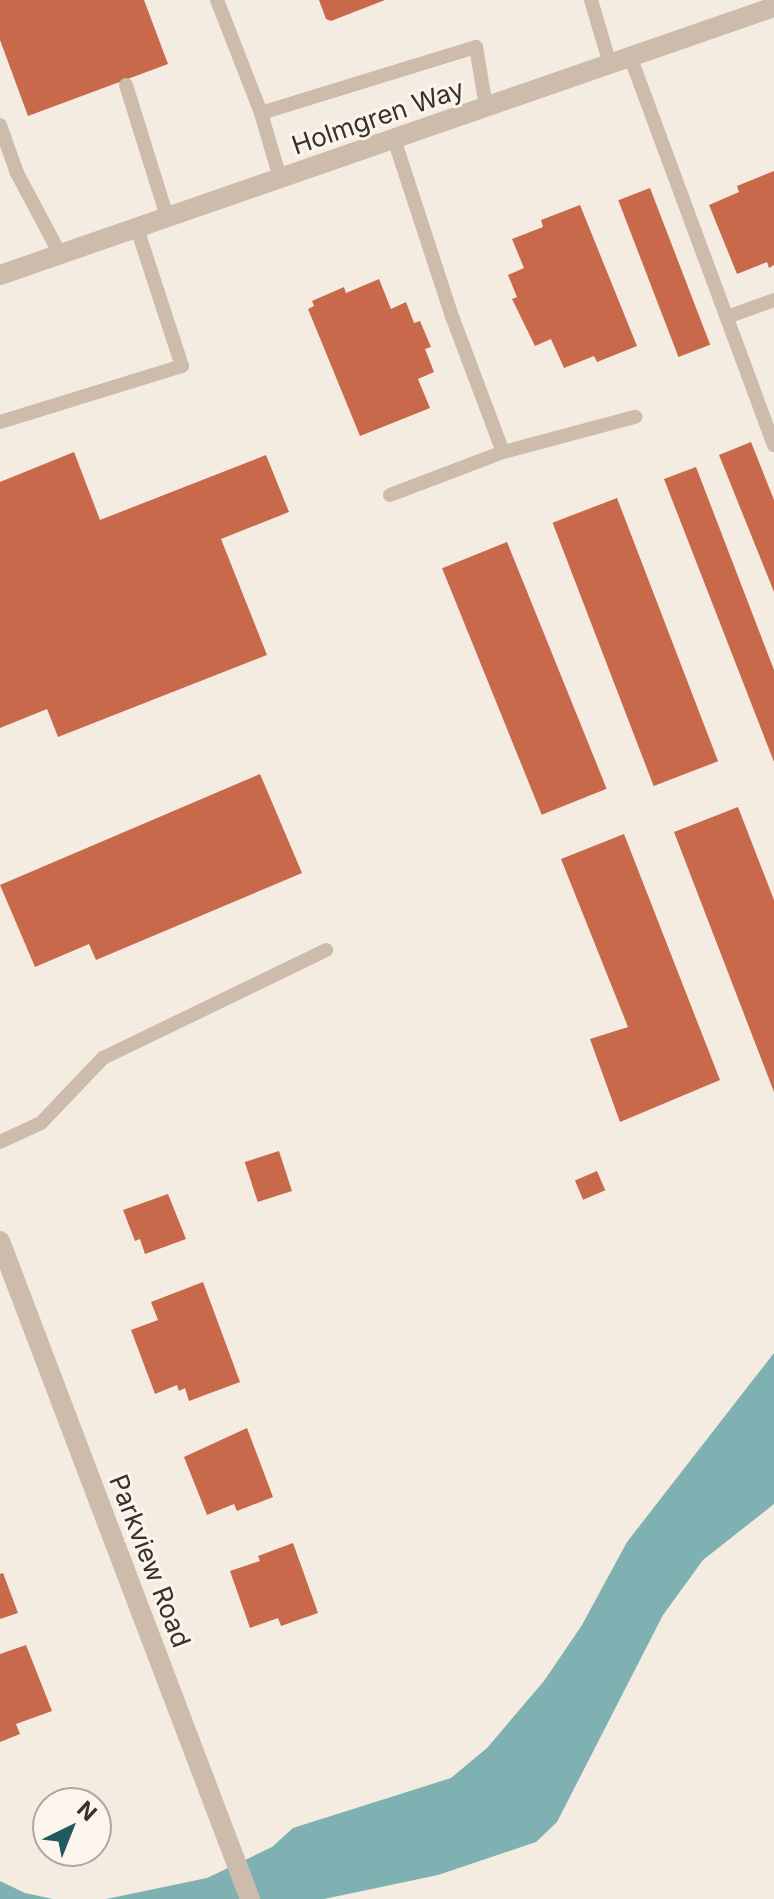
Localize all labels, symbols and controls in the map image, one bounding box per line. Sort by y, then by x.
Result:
street label: Holmgren Way [288,73,468,161]
street label: Parkview Road [103,1470,197,1652]
north arrow [32,1787,112,1867]
text: N [72,1796,102,1826]

